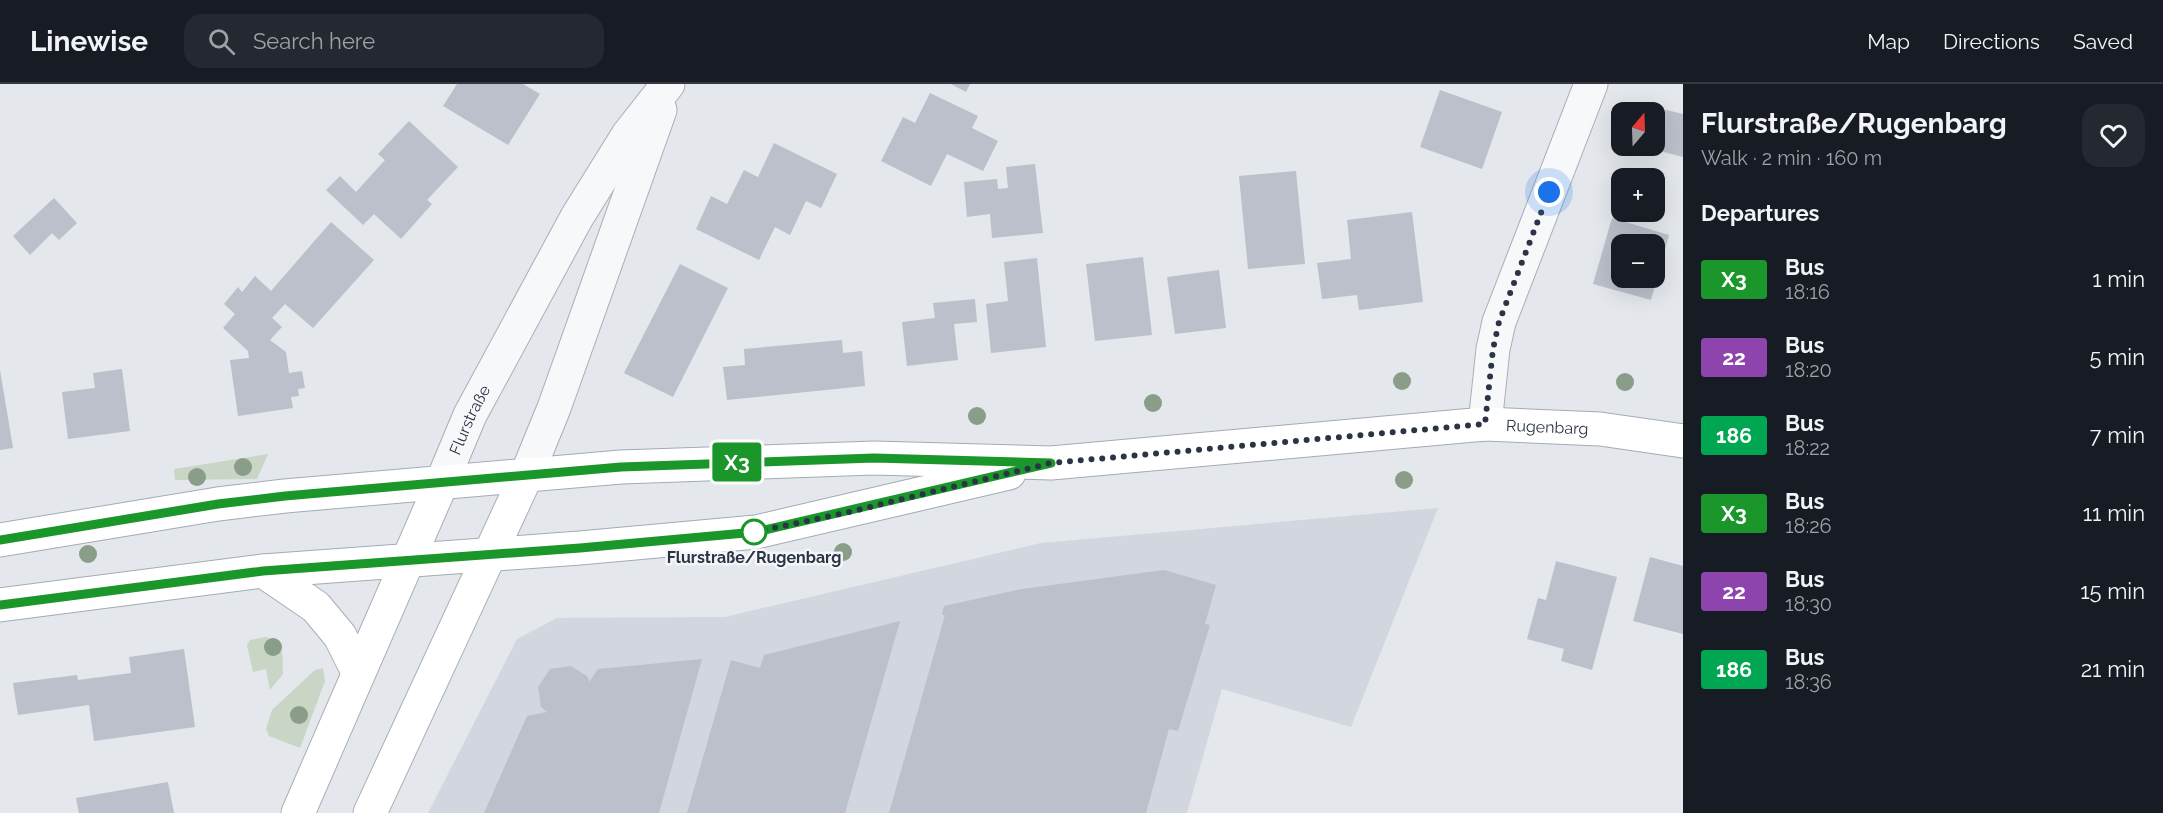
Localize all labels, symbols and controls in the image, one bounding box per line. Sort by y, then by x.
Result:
search box [184,14,604,68]
text: Linewise [30,25,148,58]
icon: search [205,25,238,58]
text: Search here [253,28,375,54]
text: Map [1867,29,1910,54]
text: Directions [1943,29,2040,54]
text: Saved [2073,29,2133,54]
north arrow [1611,102,1665,156]
map controls [1611,102,1665,288]
button: heart [2082,104,2145,167]
text: Flurstraße/Rugenbarg [1701,107,2007,140]
text: Walk · 2 min · 160 m [1701,146,1882,170]
button: + [1611,168,1665,222]
your location [1534,177,1564,207]
text: Departures [1701,200,1819,226]
button: − [1611,234,1665,288]
text: Bus [1785,254,1824,280]
text: 1 min [2092,266,2145,292]
text: X3 [1721,267,1747,292]
text: 18:16 [1785,280,1830,304]
text: Bus [1785,332,1824,358]
text: 5 min [2090,344,2145,370]
text: 22 [1722,345,1746,370]
text: 18:20 [1785,358,1832,382]
street label: Flurstraße [445,382,494,457]
text: Bus [1785,410,1824,436]
street label: Rugenbarg [1506,415,1589,438]
text: 7 min [2090,422,2145,448]
text: 186 [1716,423,1752,448]
text: 18:22 [1785,436,1830,460]
line badge: X3 [710,442,764,482]
text: X3 [724,450,750,475]
text: Bus [1785,488,1824,514]
text: 11 min [2083,500,2145,526]
text: X3 [1721,501,1747,526]
text: 18:26 [1785,514,1832,538]
marker: Flurstraße/Rugenbarg [741,519,767,545]
place label: Flurstraße/Rugenbarg [667,548,841,567]
text: Bus [1785,566,1824,592]
text: 15 min [2080,578,2145,604]
text: 22 [1722,579,1746,604]
text: 18:30 [1785,592,1832,616]
text: Bus [1785,644,1824,670]
text: 21 min [2081,656,2145,682]
text: 186 [1716,657,1752,682]
text: 18:36 [1785,670,1832,694]

